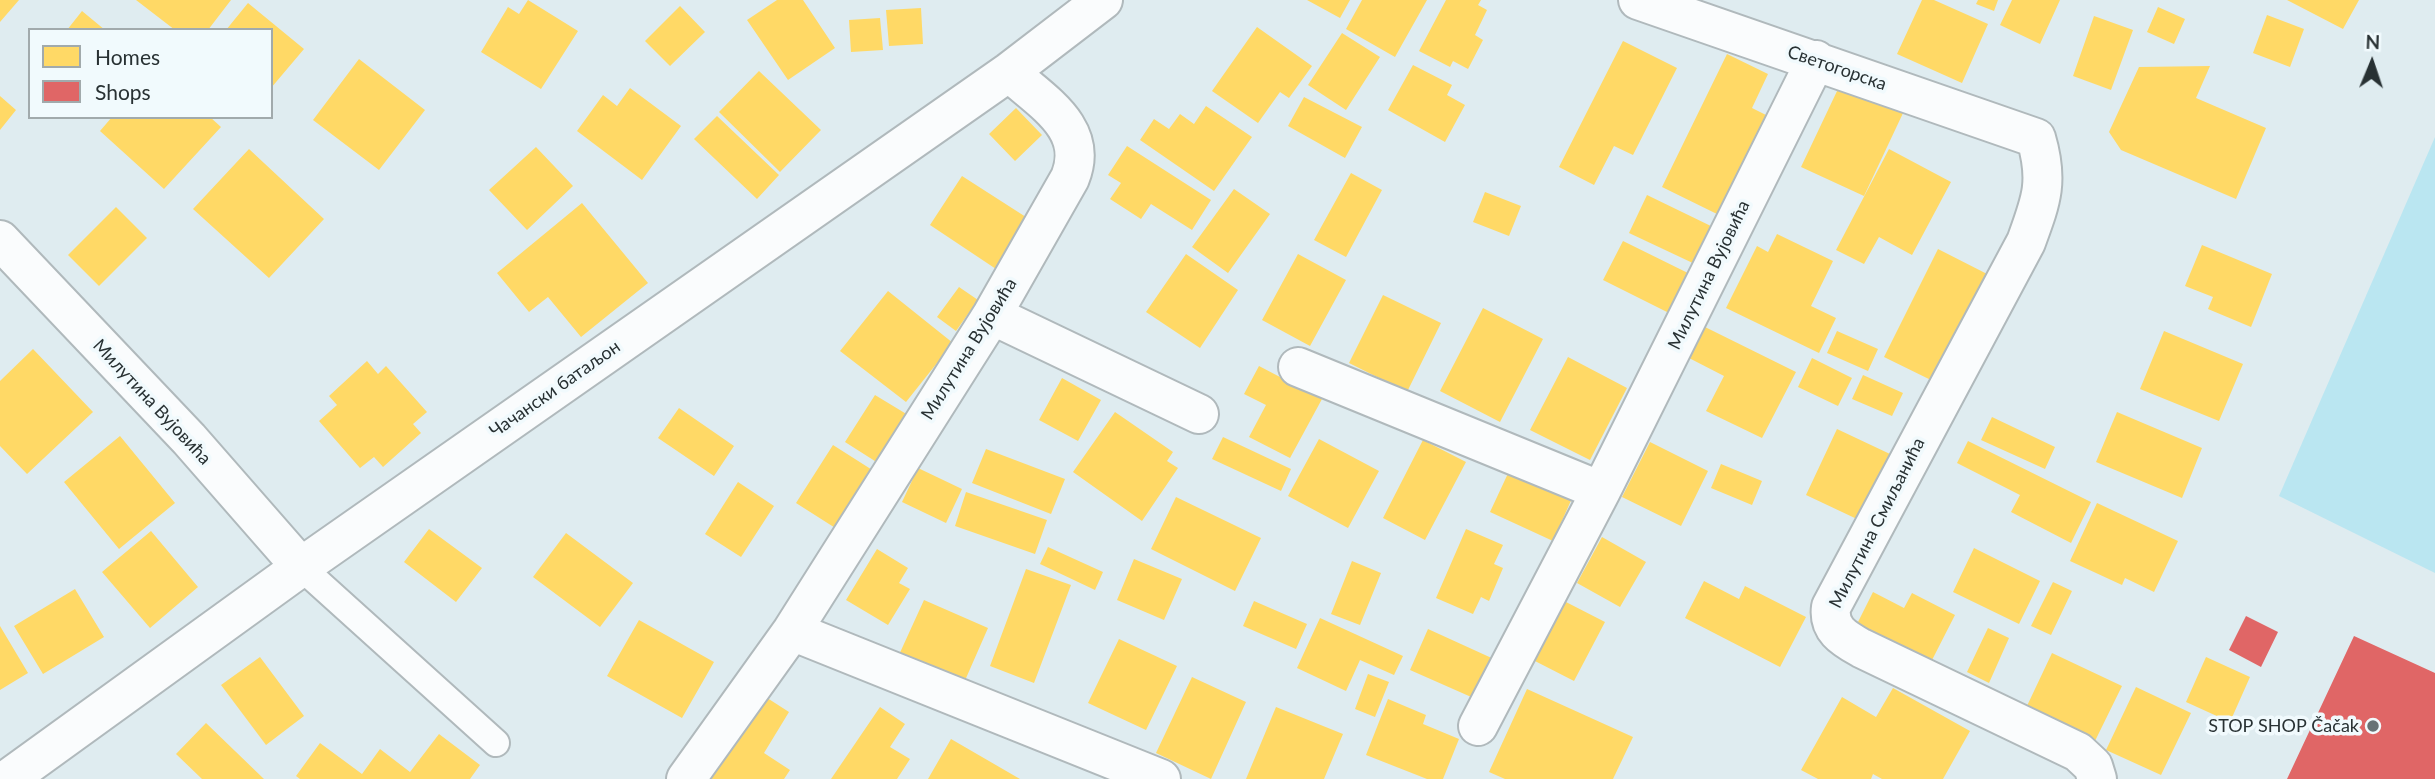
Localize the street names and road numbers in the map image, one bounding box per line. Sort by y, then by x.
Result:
street label: Светогорска [1785,41,1889,95]
street label: Милутина Вујовића [1663,197,1755,353]
street label: Милутина Вујовића [917,274,1021,424]
street label: Милутина Вујовића [88,335,216,469]
street label: Чачански батаљон [486,336,624,442]
street label: Милутина Смиљанића [1825,434,1929,612]

